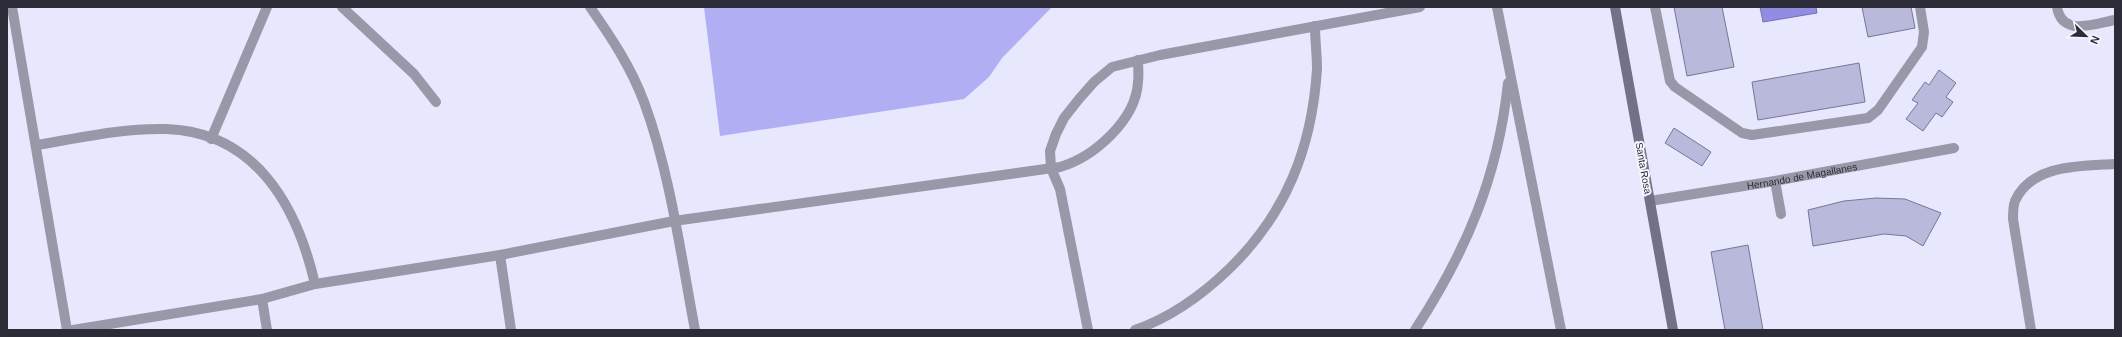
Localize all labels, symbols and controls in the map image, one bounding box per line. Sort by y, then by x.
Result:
north arrow [2066,16,2106,56]
text: N [2088,34,2102,46]
street label: Santa Rosa [1634,141,1654,195]
street label: Hernando de Magallanes [1746,161,1858,191]

